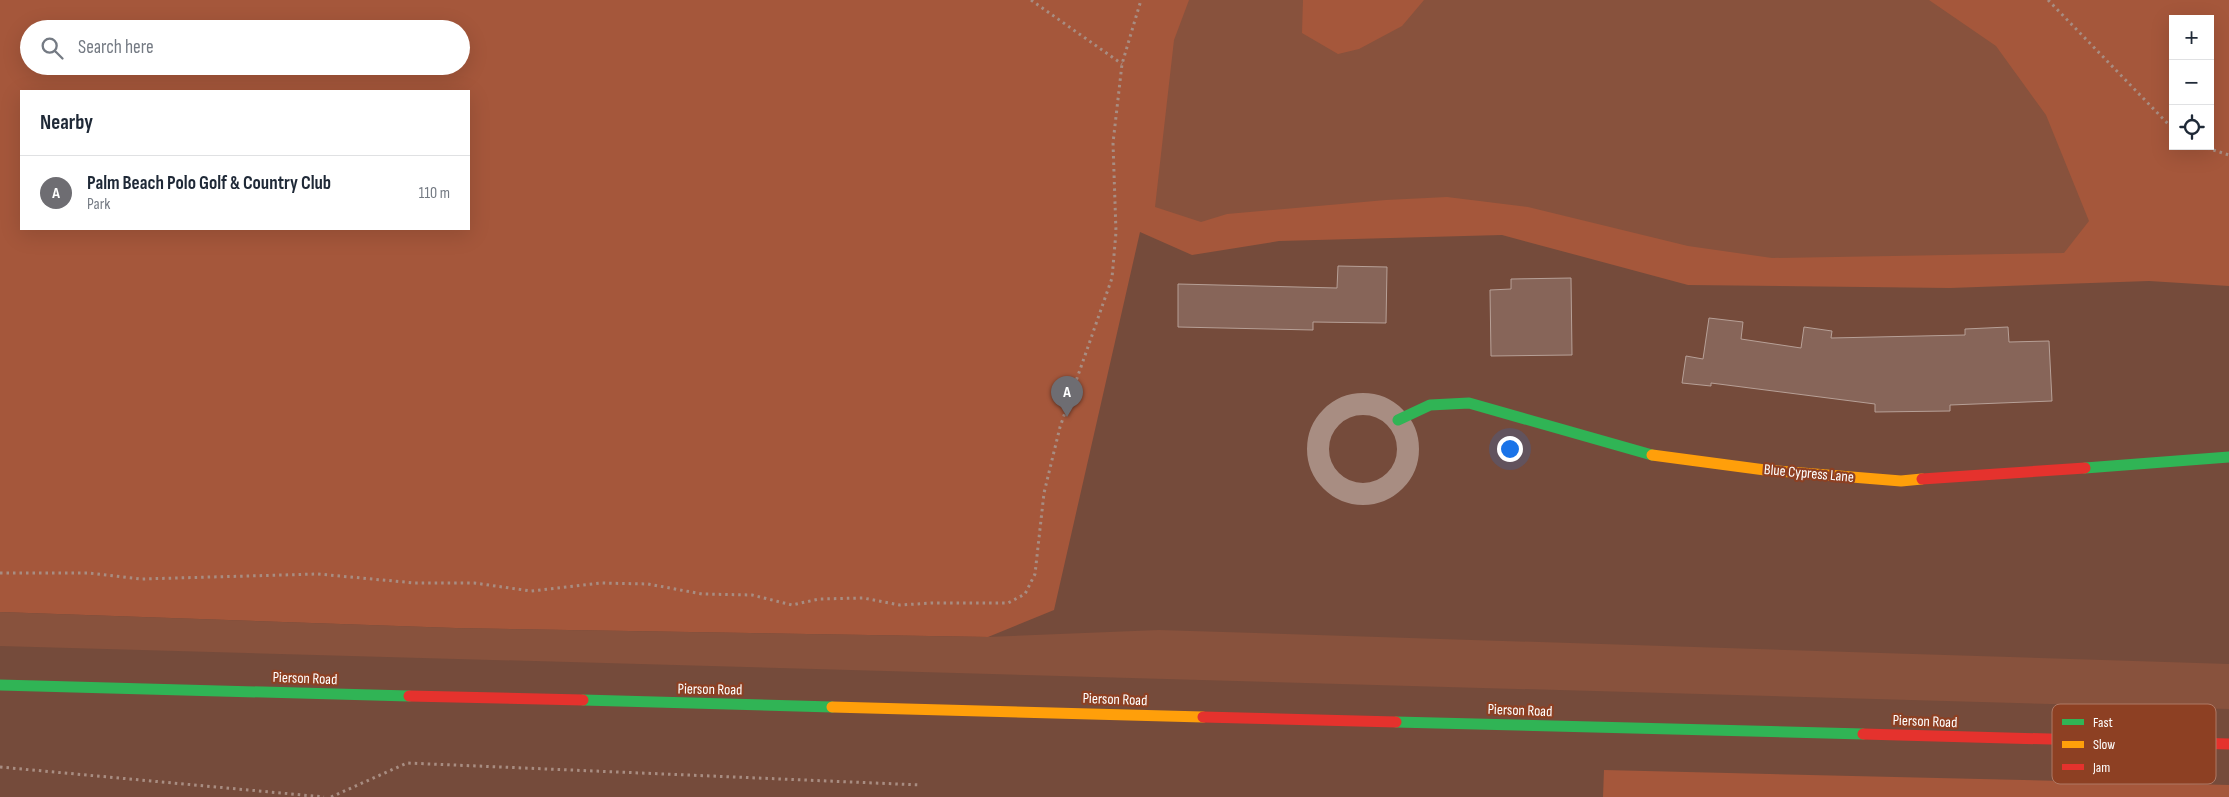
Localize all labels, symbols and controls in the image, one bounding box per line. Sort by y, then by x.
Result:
map controls [2169,15,2214,150]
button: + [2169,15,2214,60]
search box [20,20,470,75]
icon: search [38,34,66,62]
text: Search here [78,36,154,59]
button: − [2169,60,2214,105]
button: locate [2169,105,2214,150]
text: Nearby [40,110,93,135]
text: Palm Beach Polo Golf & Country Club [87,172,331,195]
text: A [52,184,60,203]
text: 110 m [419,184,450,203]
text: Park [87,195,110,214]
pin: A [1051,376,1083,417]
your location [1497,436,1523,462]
street label: Blue Cypress Lane [1763,460,1855,487]
street label: Pierson Road [272,668,338,689]
street label: Pierson Road [678,679,742,700]
street label: Pierson Road [1082,689,1148,710]
street label: Pierson Road [1487,700,1553,721]
legend [2052,704,2216,784]
street label: Pierson Road [1892,711,1958,732]
text: Fast [2093,714,2113,731]
text: Slow [2093,736,2115,753]
text: Jam [2092,759,2110,776]

